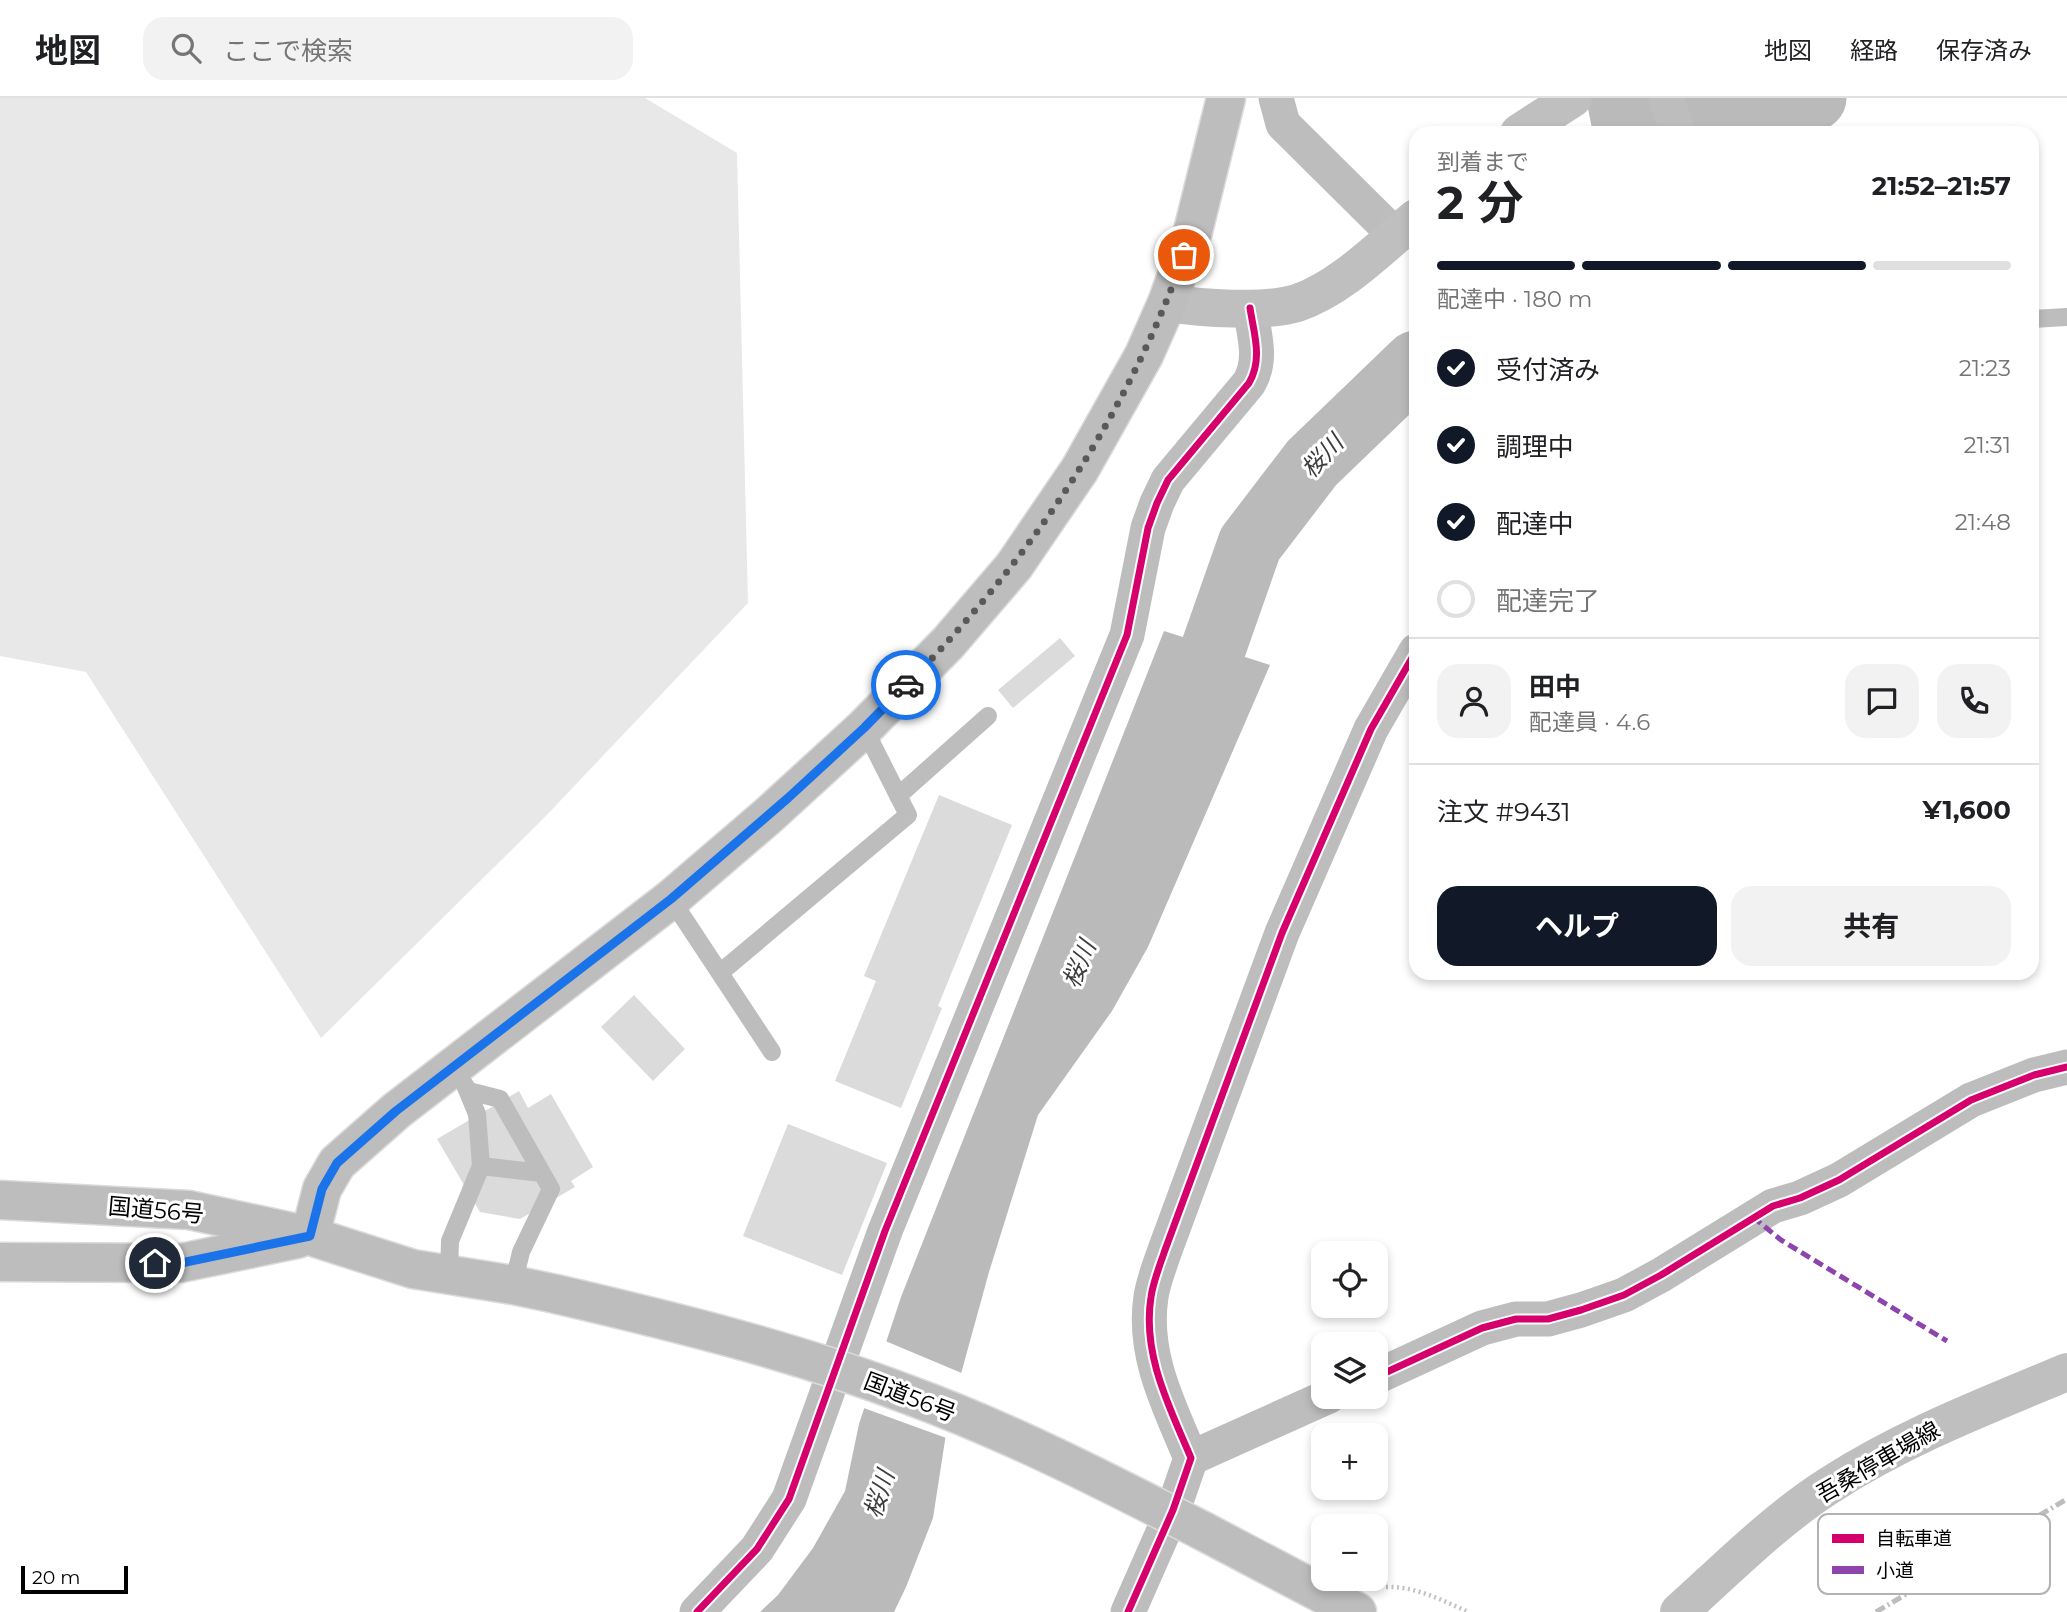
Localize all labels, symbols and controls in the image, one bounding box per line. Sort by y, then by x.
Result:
search box [143,17,633,80]
icon: search [167,29,205,67]
text: 地図 [35,30,101,70]
text: ここで検索 [223,35,353,67]
text: 地図 [1764,36,1812,65]
text: 経路 [1850,36,1898,65]
text: 保存済み [1936,36,2032,65]
text: 到着まで [1437,148,1529,176]
text: 21:52–21:57 [1872,170,2011,202]
text: 2 分 [1437,174,1523,231]
pin [1154,225,1214,285]
icon: bag [1165,236,1203,274]
text: 配達中 · 180 m [1437,285,1592,313]
icon: check [1437,349,1475,387]
text: 受付済み [1496,354,1600,386]
text: 21:23 [1959,354,2011,382]
water label: 桜川 [1295,426,1351,483]
icon: check [1437,426,1475,464]
text: 調理中 [1496,431,1574,463]
text: 21:31 [1963,431,2011,459]
icon: check [1437,503,1475,541]
text: 配達中 [1496,508,1574,540]
text: 21:48 [1955,508,2011,536]
text: 配達完了 [1496,585,1600,617]
courier [871,650,941,720]
button: person [1437,664,1511,738]
button: chat [1845,664,1919,738]
button: phone [1937,664,2011,738]
icon: car [887,666,925,704]
text: 田中 [1529,671,1581,703]
text: 配達員 · 4.6 [1529,708,1650,736]
text: ¥1,600 [1923,794,2011,826]
text: 注文 #9431 [1437,796,1571,828]
button: ヘルプ [1437,886,1717,966]
button: 共有 [1731,886,2011,966]
water label: 桜川 [1056,933,1103,992]
street label: 国道56号 [107,1192,205,1228]
pin [125,1233,185,1293]
map controls [1311,1241,1388,1591]
button: locate [1311,1241,1388,1318]
icon: home [136,1244,174,1282]
button: layers [1311,1332,1388,1409]
street label: 国道56号 [860,1367,960,1427]
street label: 吾桑停車場線 [1811,1415,1945,1509]
button: + [1311,1423,1388,1500]
water label: 桜川 [858,1464,901,1521]
button: − [1311,1514,1388,1591]
legend [1818,1514,2050,1594]
text: 自転車道 [1876,1527,1952,1550]
text: 小道 [1876,1559,1914,1582]
scale bar [21,1563,128,1595]
text: 20 m [32,1566,80,1589]

